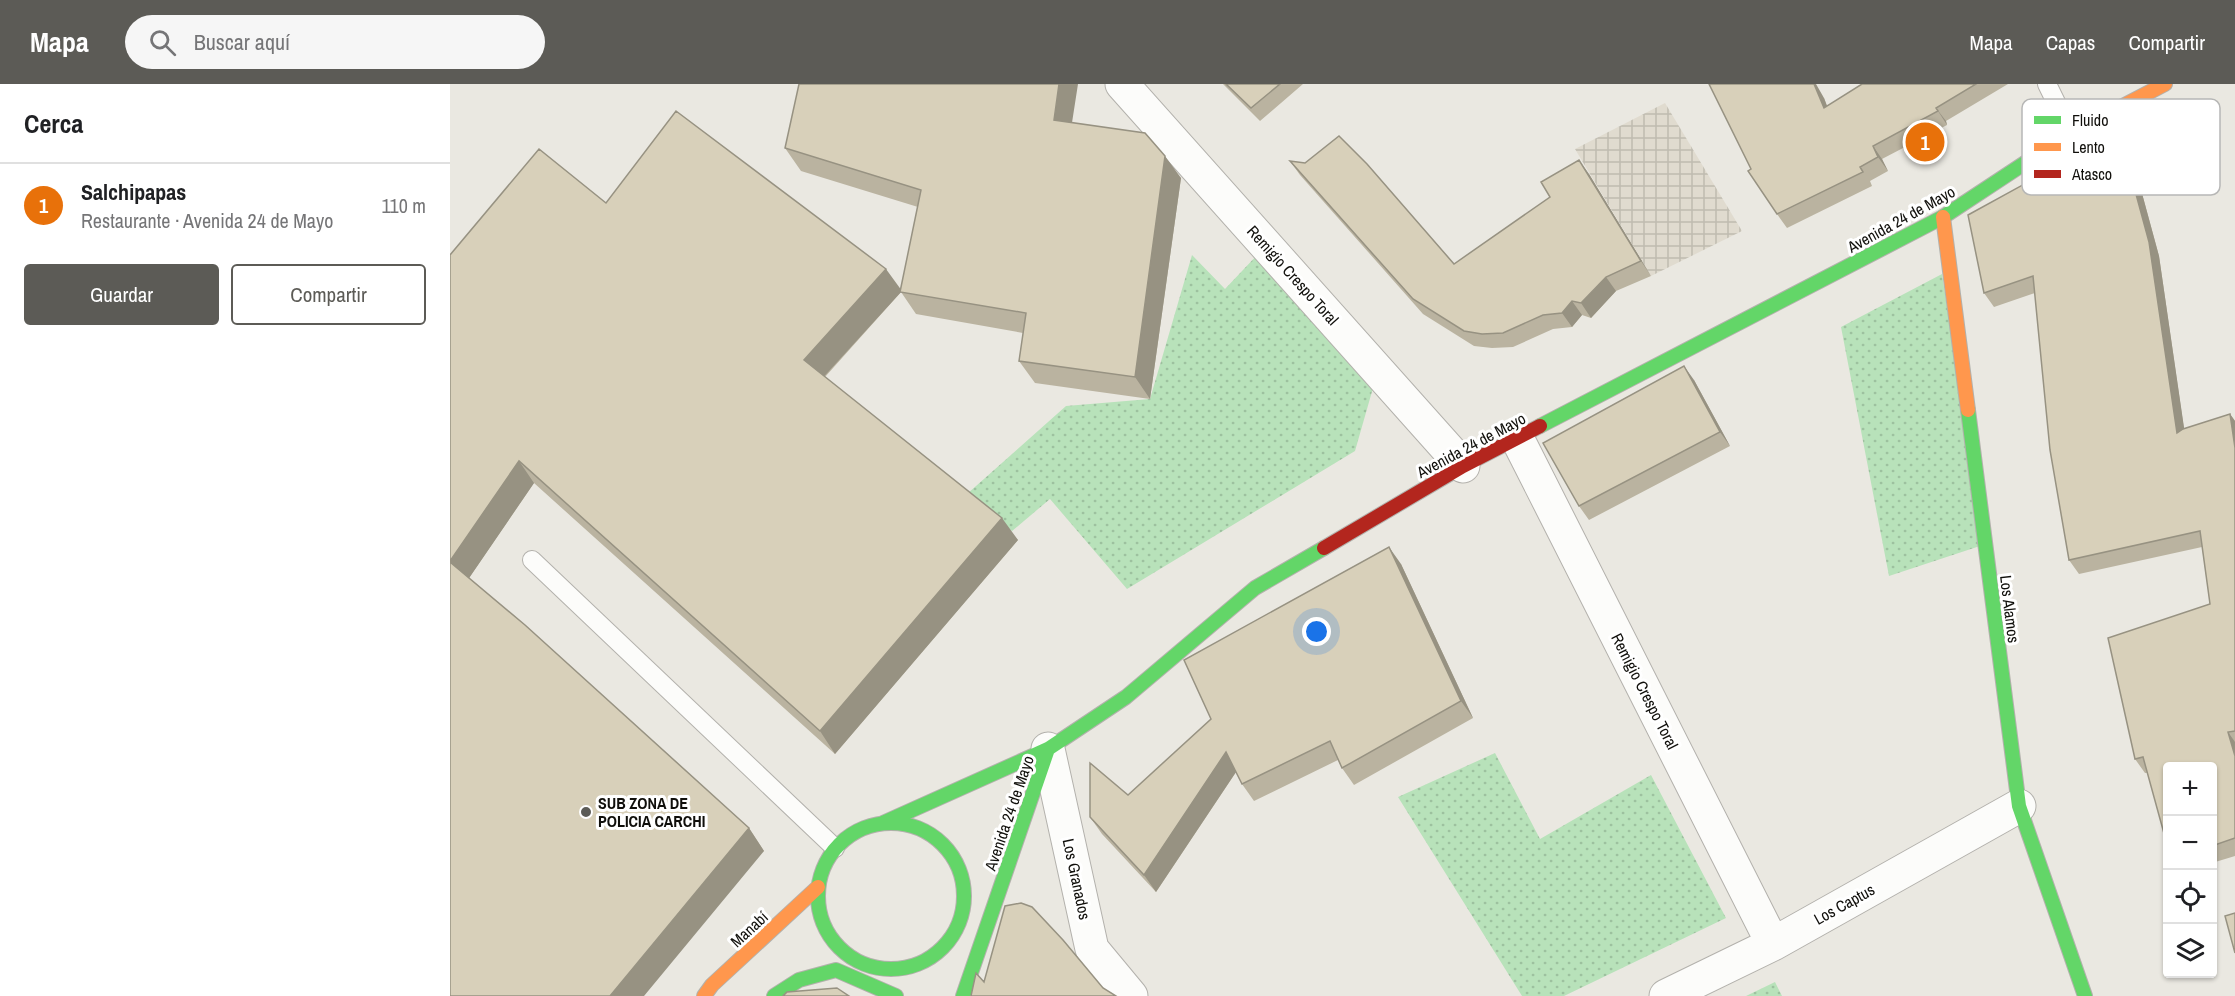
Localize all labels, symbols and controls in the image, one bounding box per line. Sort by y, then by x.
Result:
search box [125,15,545,69]
text: Mapa [30,23,89,61]
icon: search [146,26,179,59]
text: Buscar aquí [194,27,290,57]
text: Mapa [1970,28,2013,57]
text: Capas [2046,28,2095,57]
text: Compartir [2128,28,2205,57]
legend [2022,99,2220,195]
text: Cerca [24,106,83,141]
text: Fluido [2072,109,2108,131]
pin: 1 [1906,120,1944,164]
text: Lento [2072,136,2105,158]
text: Atasco [2071,163,2112,185]
text: Salchipapas [81,177,186,207]
street label: Avenida 24 de Mayo [1842,180,1959,258]
text: 1 [39,192,48,219]
text: 110 m [382,192,426,219]
text: Restaurante · Avenida 24 de Mayo [81,207,333,234]
street label: Remigio Crespo Toral [1242,220,1344,330]
button: Guardar [24,264,219,325]
button: Compartir [231,264,426,325]
street label: Avenida 24 de Mayo [1412,407,1529,483]
street label: Los Alamos [1995,574,2025,644]
your location [1302,617,1331,646]
street label: Remigio Crespo Toral [1606,629,1684,753]
street label: Avenida 24 de Mayo [979,753,1039,874]
map controls [2163,762,2217,978]
button: + [2163,762,2217,816]
place label: SUB ZONA DE POLICIA CARCHI [598,792,705,832]
marker: SUB ZONA DE POLICIA CARCHI [579,805,593,819]
button: − [2163,816,2217,870]
street label: Los Granados [1058,836,1096,922]
button: locate [2163,870,2217,924]
street label: Los Captus [1810,878,1878,930]
street label: Manabí [725,906,773,952]
button: layers [2163,924,2217,978]

